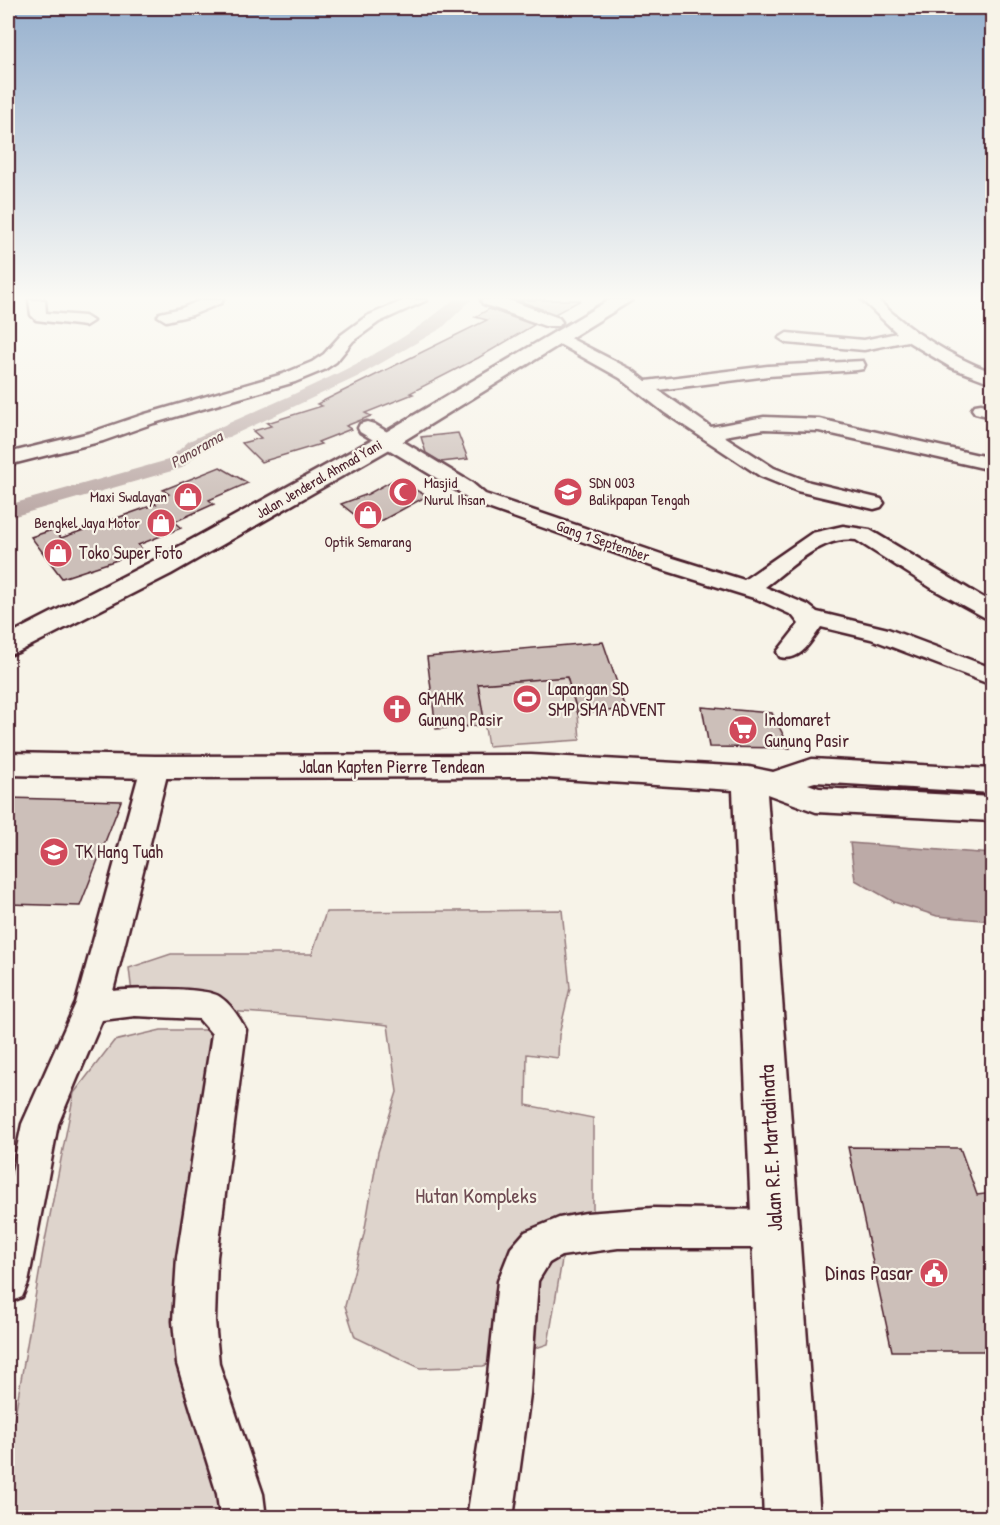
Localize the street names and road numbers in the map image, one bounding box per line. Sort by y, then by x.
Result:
street label: Jalan Jenderal Ahmad Yani [252,434,386,523]
street label: Gang 1 September [554,515,653,566]
street label: Jalan Kapten Pierre Tendean [299,754,485,779]
street label: Jalan R.E. Martadinata [752,1064,789,1232]

